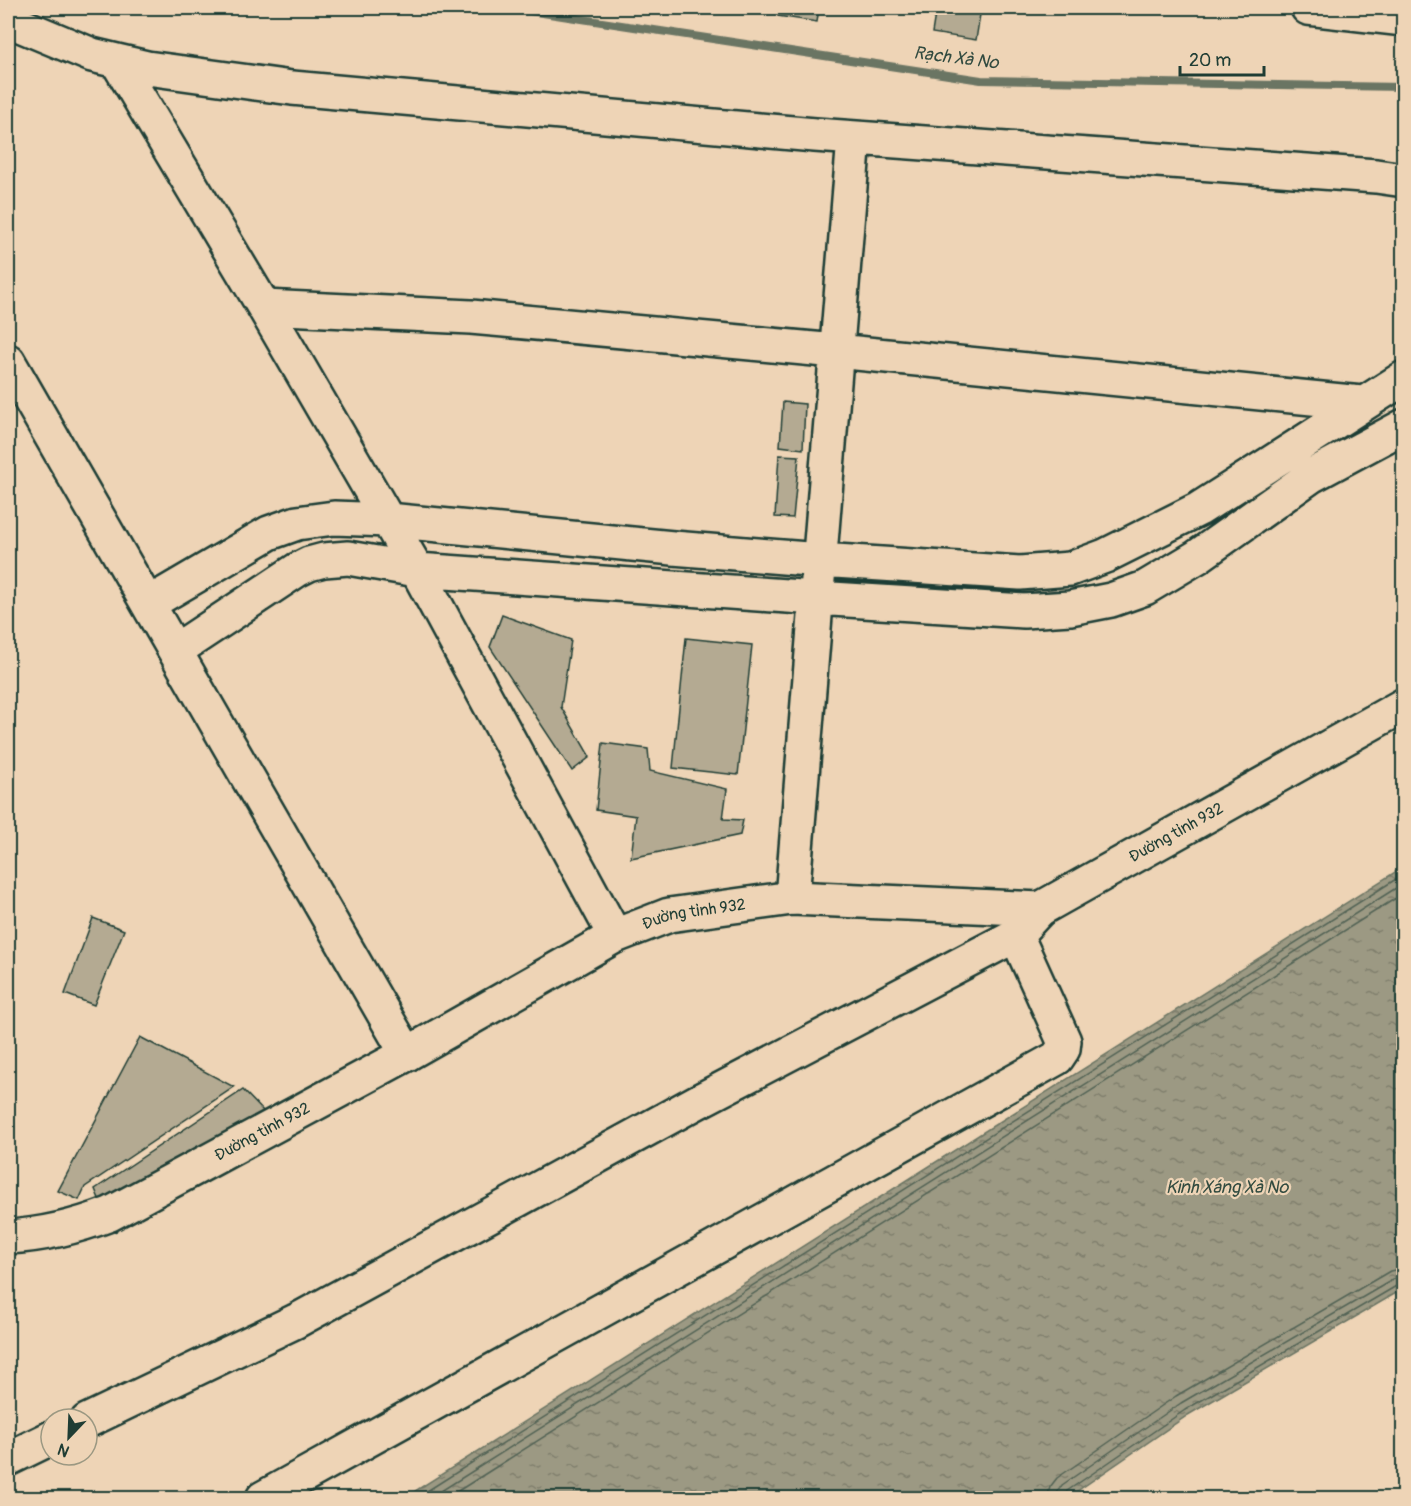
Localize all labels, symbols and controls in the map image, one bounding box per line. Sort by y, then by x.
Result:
scale bar [1180,39,1264,77]
water label: Rạch Xà No [912,41,1001,75]
text: 20 m [1189,49,1231,72]
street label: Đường tỉnh 932 [1125,798,1227,867]
street label: Đường tỉnh 932 [639,895,747,934]
street label: Đường tỉnh 932 [211,1098,313,1166]
water label: Kinh Xáng Xà No [1166,1176,1289,1199]
north arrow [39,1407,99,1467]
text: N [54,1438,72,1461]

